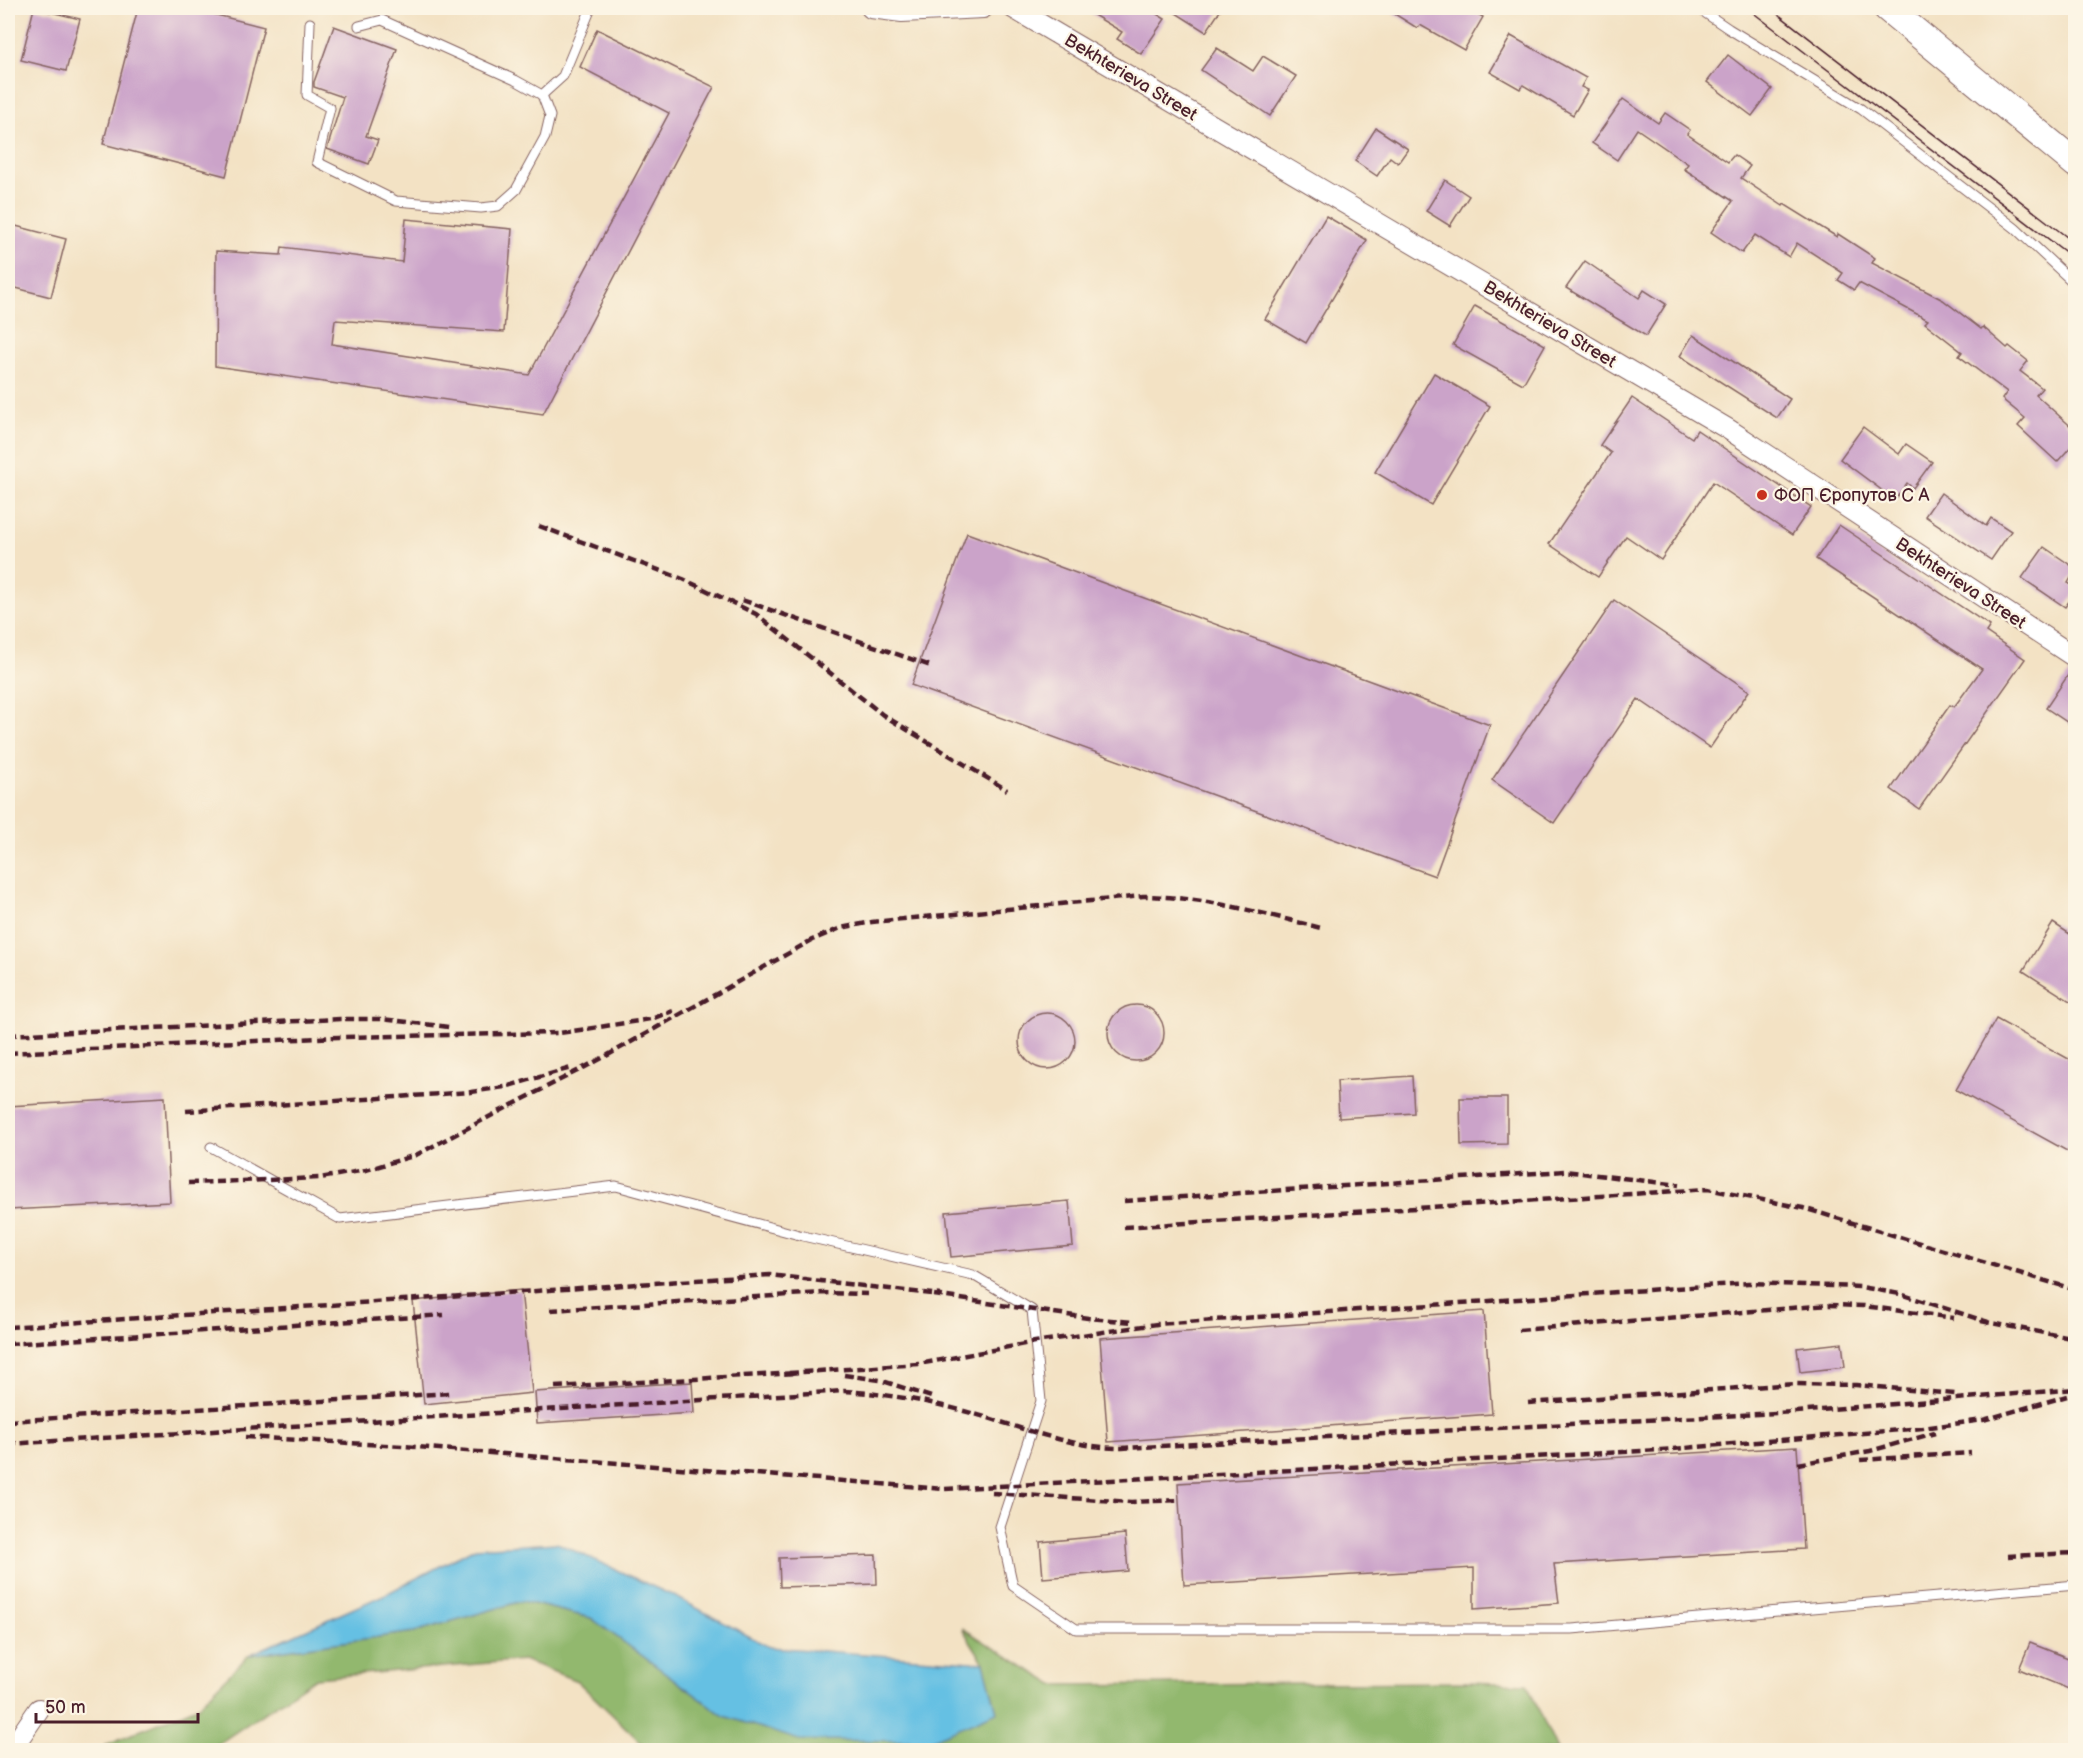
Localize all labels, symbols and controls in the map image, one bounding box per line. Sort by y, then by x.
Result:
street label: Bekhterieva Street [1060,29,1201,126]
street label: Bekhterieva Street [1479,276,1620,373]
place label: ФОП Єропутов С А [1774,485,1930,506]
marker: ФОП Єропутов С А [1755,488,1769,502]
street label: Bekhterieva Street [1892,533,2030,634]
scale bar [36,1686,198,1724]
text: 50 m [45,1697,86,1718]

